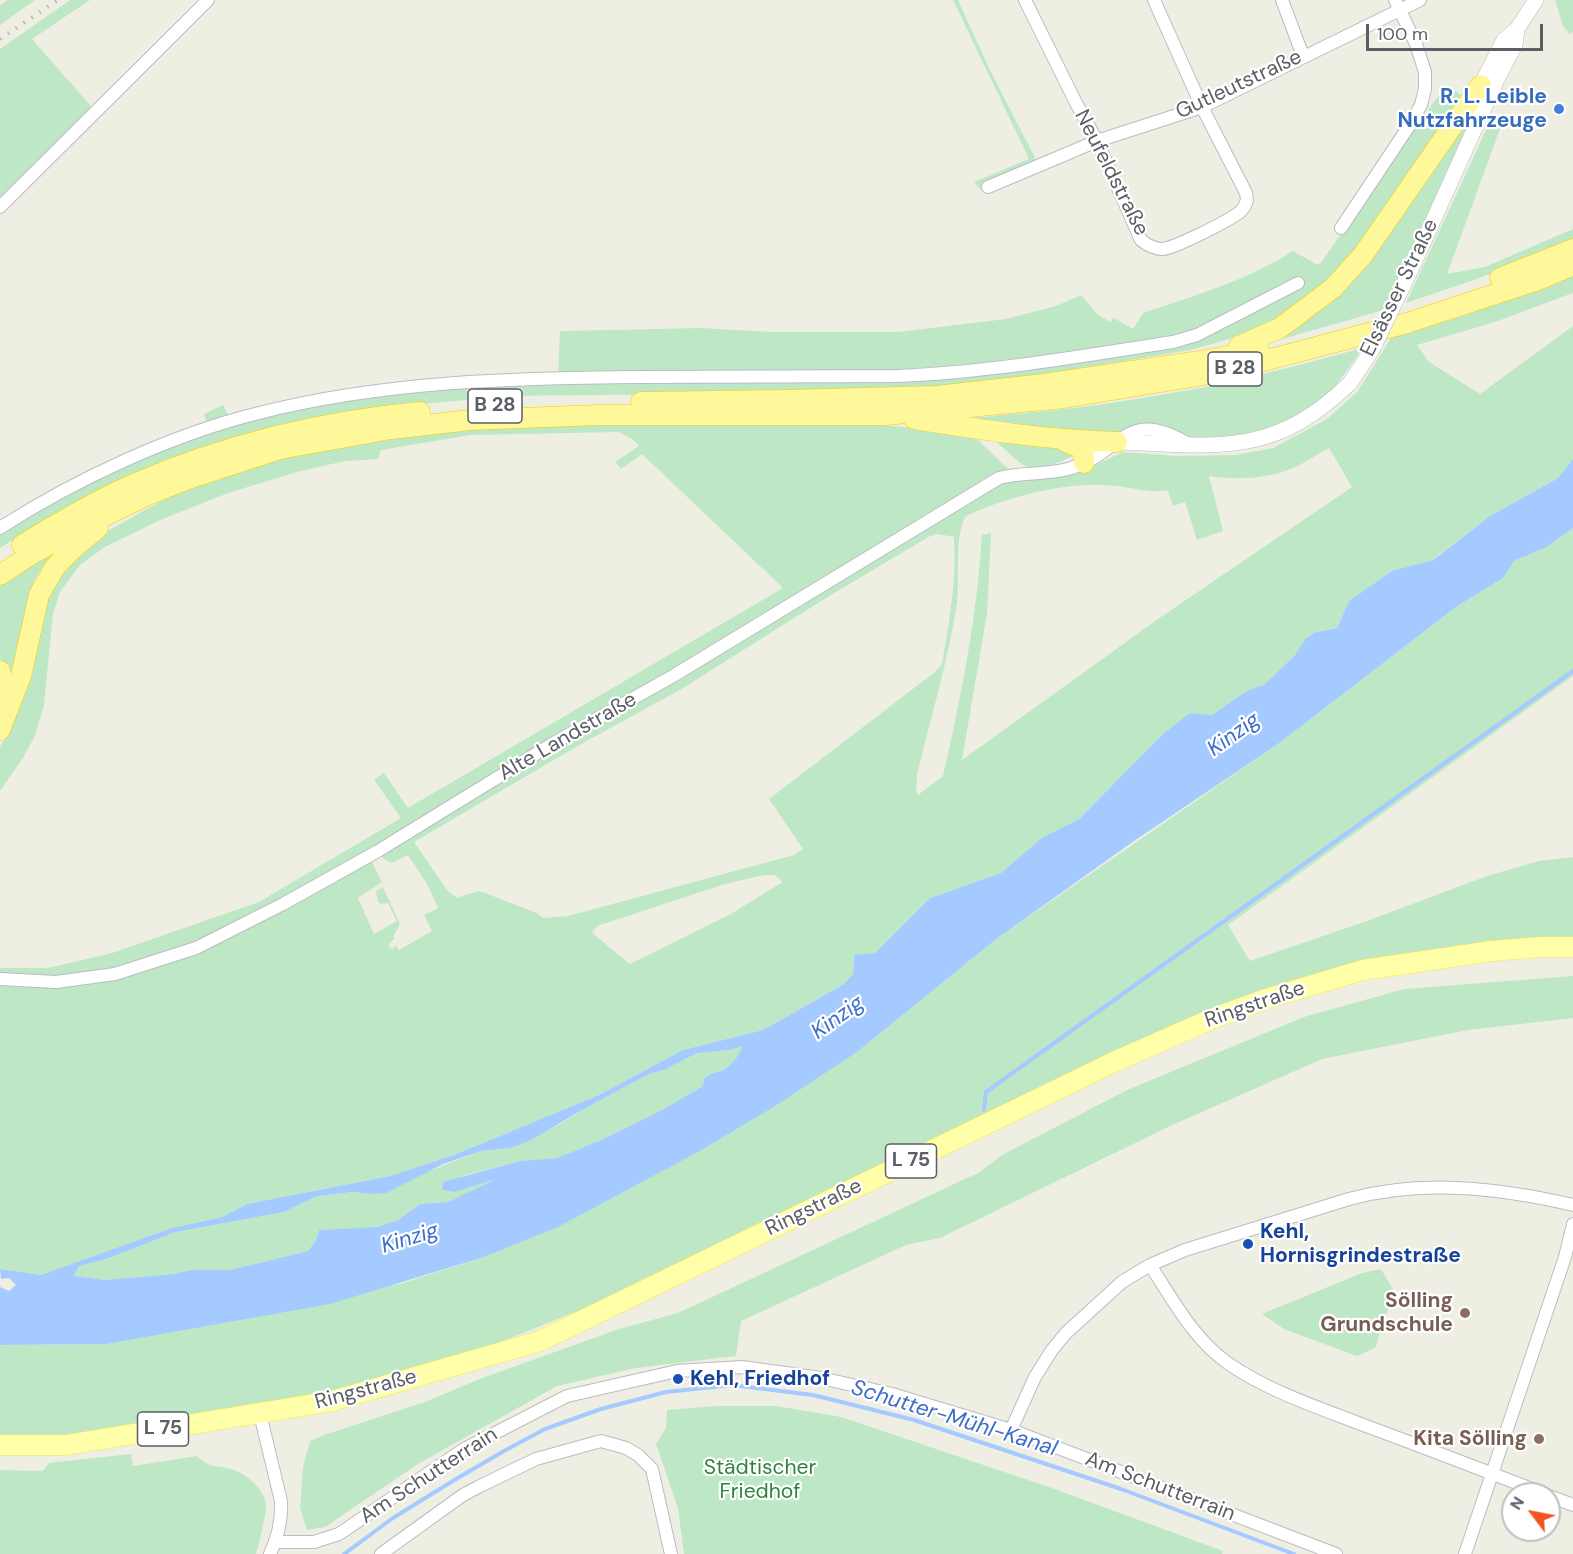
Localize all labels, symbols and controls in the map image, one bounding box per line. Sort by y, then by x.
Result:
scale bar [1369,12,1546,50]
text: 100 m [1377,22,1428,46]
street label: Gutleutstraße [1172,45,1306,125]
place label: R. L. Leible Nutzfahrzeuge [1398,84,1547,134]
marker: R. L. Leible Nutzfahrzeuge [1552,102,1566,116]
street label: Neufeldstraße [1068,106,1154,240]
street label: Elsässer Straße [1356,215,1444,361]
road number: B 28 [1208,352,1262,386]
road number: B 28 [468,389,522,423]
street label: Alte Landstraße [495,687,641,787]
water label: Kinzig [1203,707,1265,763]
street label: Ringstraße [1202,976,1308,1034]
water label: Kinzig [807,990,869,1046]
road number: L 75 [886,1144,936,1178]
street label: Ringstraße [762,1174,866,1242]
water label: Kinzig [378,1218,442,1260]
place label: Kehl, Hornisgrindestraße [1260,1219,1461,1269]
marker: Kehl, Hornisgrindestraße [1241,1237,1255,1251]
place label: Sölling Grundschule [1320,1288,1453,1338]
marker: Sölling Grundschule [1458,1306,1472,1320]
street label: Ringstraße [312,1364,420,1416]
place label: Kehl, Friedhof [690,1366,830,1392]
marker: Kehl, Friedhof [671,1372,685,1386]
water label: Schutter-Mühl-Kanal [848,1375,1060,1463]
road number: L 75 [138,1412,188,1446]
street label: Am Schutterrain [356,1422,502,1530]
place label: Kita Sölling [1413,1426,1527,1452]
marker: Kita Sölling [1532,1432,1546,1446]
street label: Am Schutterrain [1081,1447,1239,1527]
park label: Städtischer Friedhof [704,1455,816,1505]
north arrow [1501,1482,1561,1542]
text: N [1505,1493,1529,1514]

